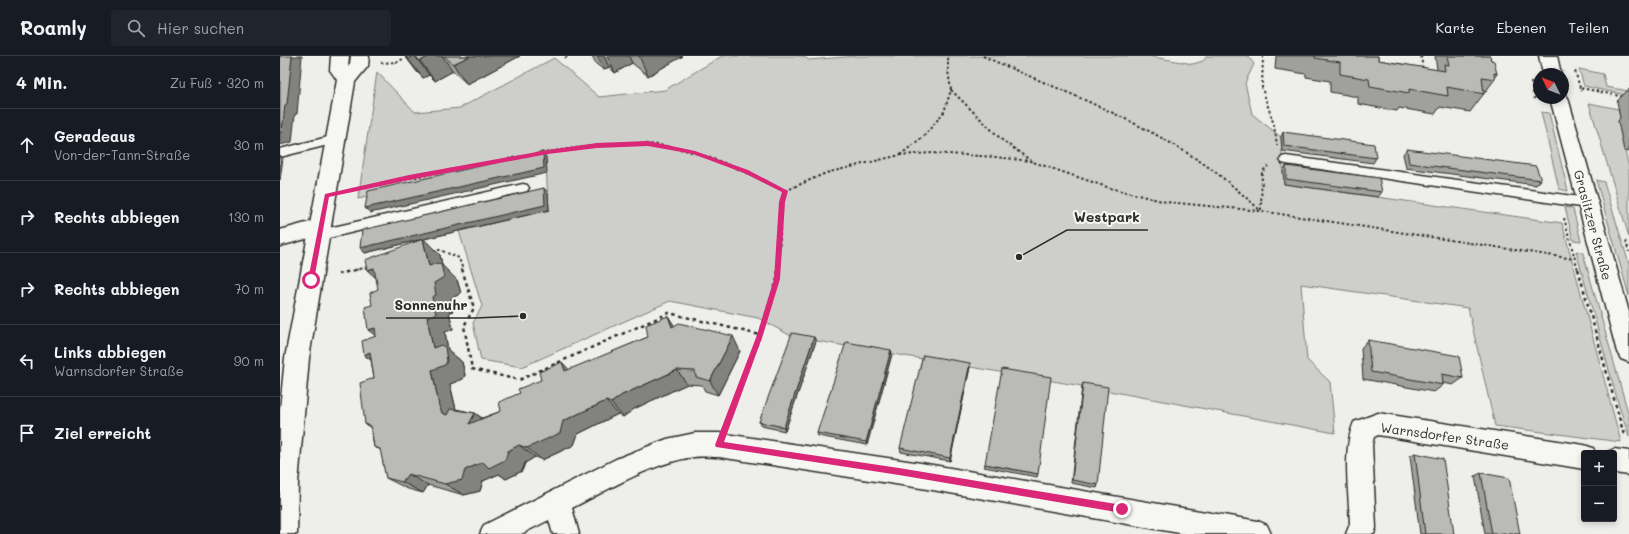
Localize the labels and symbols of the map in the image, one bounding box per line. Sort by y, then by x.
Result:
north arrow [1533,68,1569,104]
street label: Graslitzer Straße [1571,168,1616,282]
callout: Westpark [1067,204,1148,230]
text: Westpark [1074,207,1140,226]
route start [302,271,320,289]
callout: Sonnenuhr [386,292,475,318]
text: Sonnenuhr [394,295,468,314]
street label: Warnsdorfer Straße [1380,418,1511,453]
route end [1113,500,1131,518]

